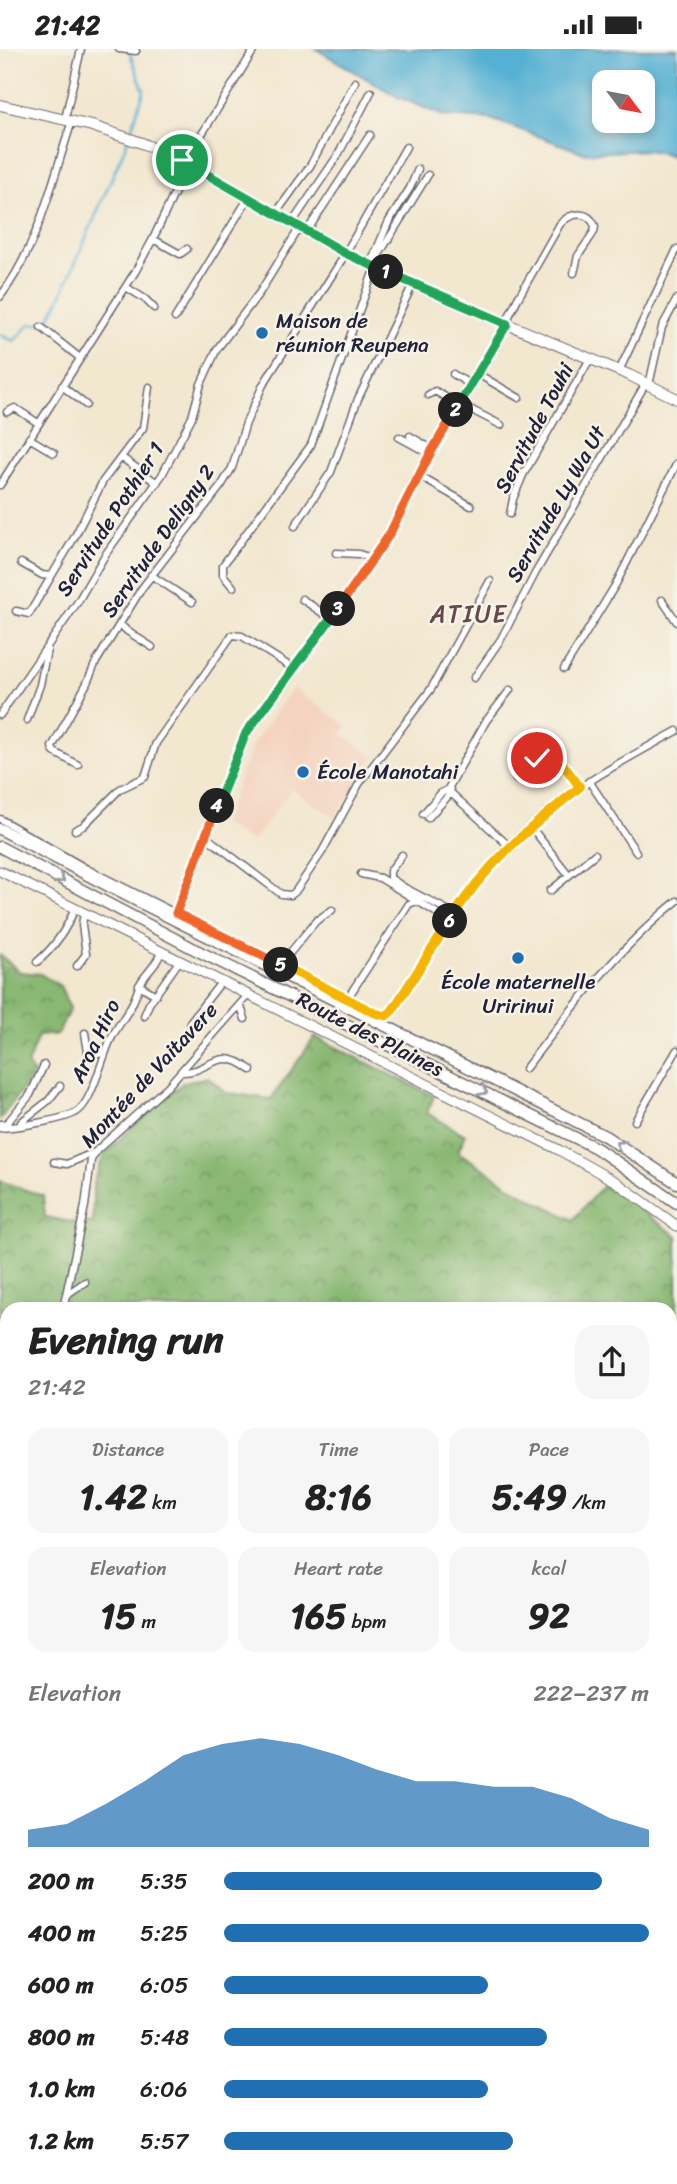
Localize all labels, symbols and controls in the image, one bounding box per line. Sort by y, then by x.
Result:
text: 21:42 [35,2,100,48]
north arrow [592,70,654,133]
map controls [592,70,655,133]
pin [152,130,212,190]
icon: arrive [163,141,201,179]
pin: 1 [368,255,404,290]
text: 1 [381,255,390,288]
place label: Maison de réunion Reupena [276,302,429,364]
marker: Maison de réunion Reupena [254,325,270,341]
street label: Servitude Touhi [483,355,585,500]
pin: 2 [438,393,474,427]
text: 2 [450,393,461,426]
street label: Servitude Ly Wa Ut [496,417,617,590]
street label: Servitude Pothier 1 [45,434,175,604]
street label: Servitude Deligny 2 [91,456,225,626]
pin: 3 [320,591,356,627]
text: 3 [332,592,343,625]
district label: ATIUE [429,593,508,635]
pin [507,728,567,788]
icon: check [518,739,556,777]
place label: École Manotahi [317,753,460,791]
marker: École Manotahi [295,764,311,780]
pin: 4 [200,789,234,823]
text: 4 [211,789,222,822]
one-way arrow [53,871,66,884]
pin: 6 [433,903,468,939]
text: 6 [444,904,455,937]
pin: 5 [264,947,298,983]
text: 5 [275,948,286,981]
marker: École maternelle Uririnui [510,950,526,966]
place label: École maternelle Uririnui [441,963,595,1025]
street label: Route des Plaines [290,980,451,1088]
street label: Aroa Hiro [59,992,131,1090]
street label: Montée de Vaitavere [71,993,227,1157]
one-way arrow [475,1083,488,1097]
one-way arrow [614,1141,627,1154]
text: Evening run [28,1307,224,1374]
button: share [575,1325,649,1399]
text: 21:42 [28,1367,86,1408]
text: Distance [92,1433,164,1466]
text: Time [318,1433,359,1466]
text: Pace [529,1433,569,1466]
text: 1.42 [80,1466,147,1528]
text: 8:16 [305,1466,372,1528]
text: 5:49 [492,1466,567,1528]
text: km [147,1486,177,1519]
text: /km [567,1486,606,1519]
text: Elevation [90,1552,167,1585]
text: Heart rate [294,1552,383,1585]
text: kcal [532,1552,566,1585]
text: 15 [100,1585,137,1647]
text: 165 [290,1585,347,1647]
text: 92 [528,1585,570,1647]
text: m [137,1605,156,1638]
text: bpm [347,1605,387,1638]
text: Elevation [28,1673,121,1714]
text: 222–237 m [533,1673,649,1714]
text: 200 m [28,1861,94,1902]
text: 5:35 [140,1861,188,1902]
text: 400 m [28,1913,95,1954]
text: 5:25 [140,1913,188,1954]
text: 600 m [28,1965,94,2006]
text: 6:05 [140,1965,189,2006]
text: 800 m [28,2017,95,2058]
text: 5:48 [140,2017,189,2058]
text: 1.0 km [28,2069,95,2110]
text: 6:06 [140,2069,188,2110]
text: 1.2 km [28,2121,94,2162]
text: 5:57 [140,2121,188,2162]

